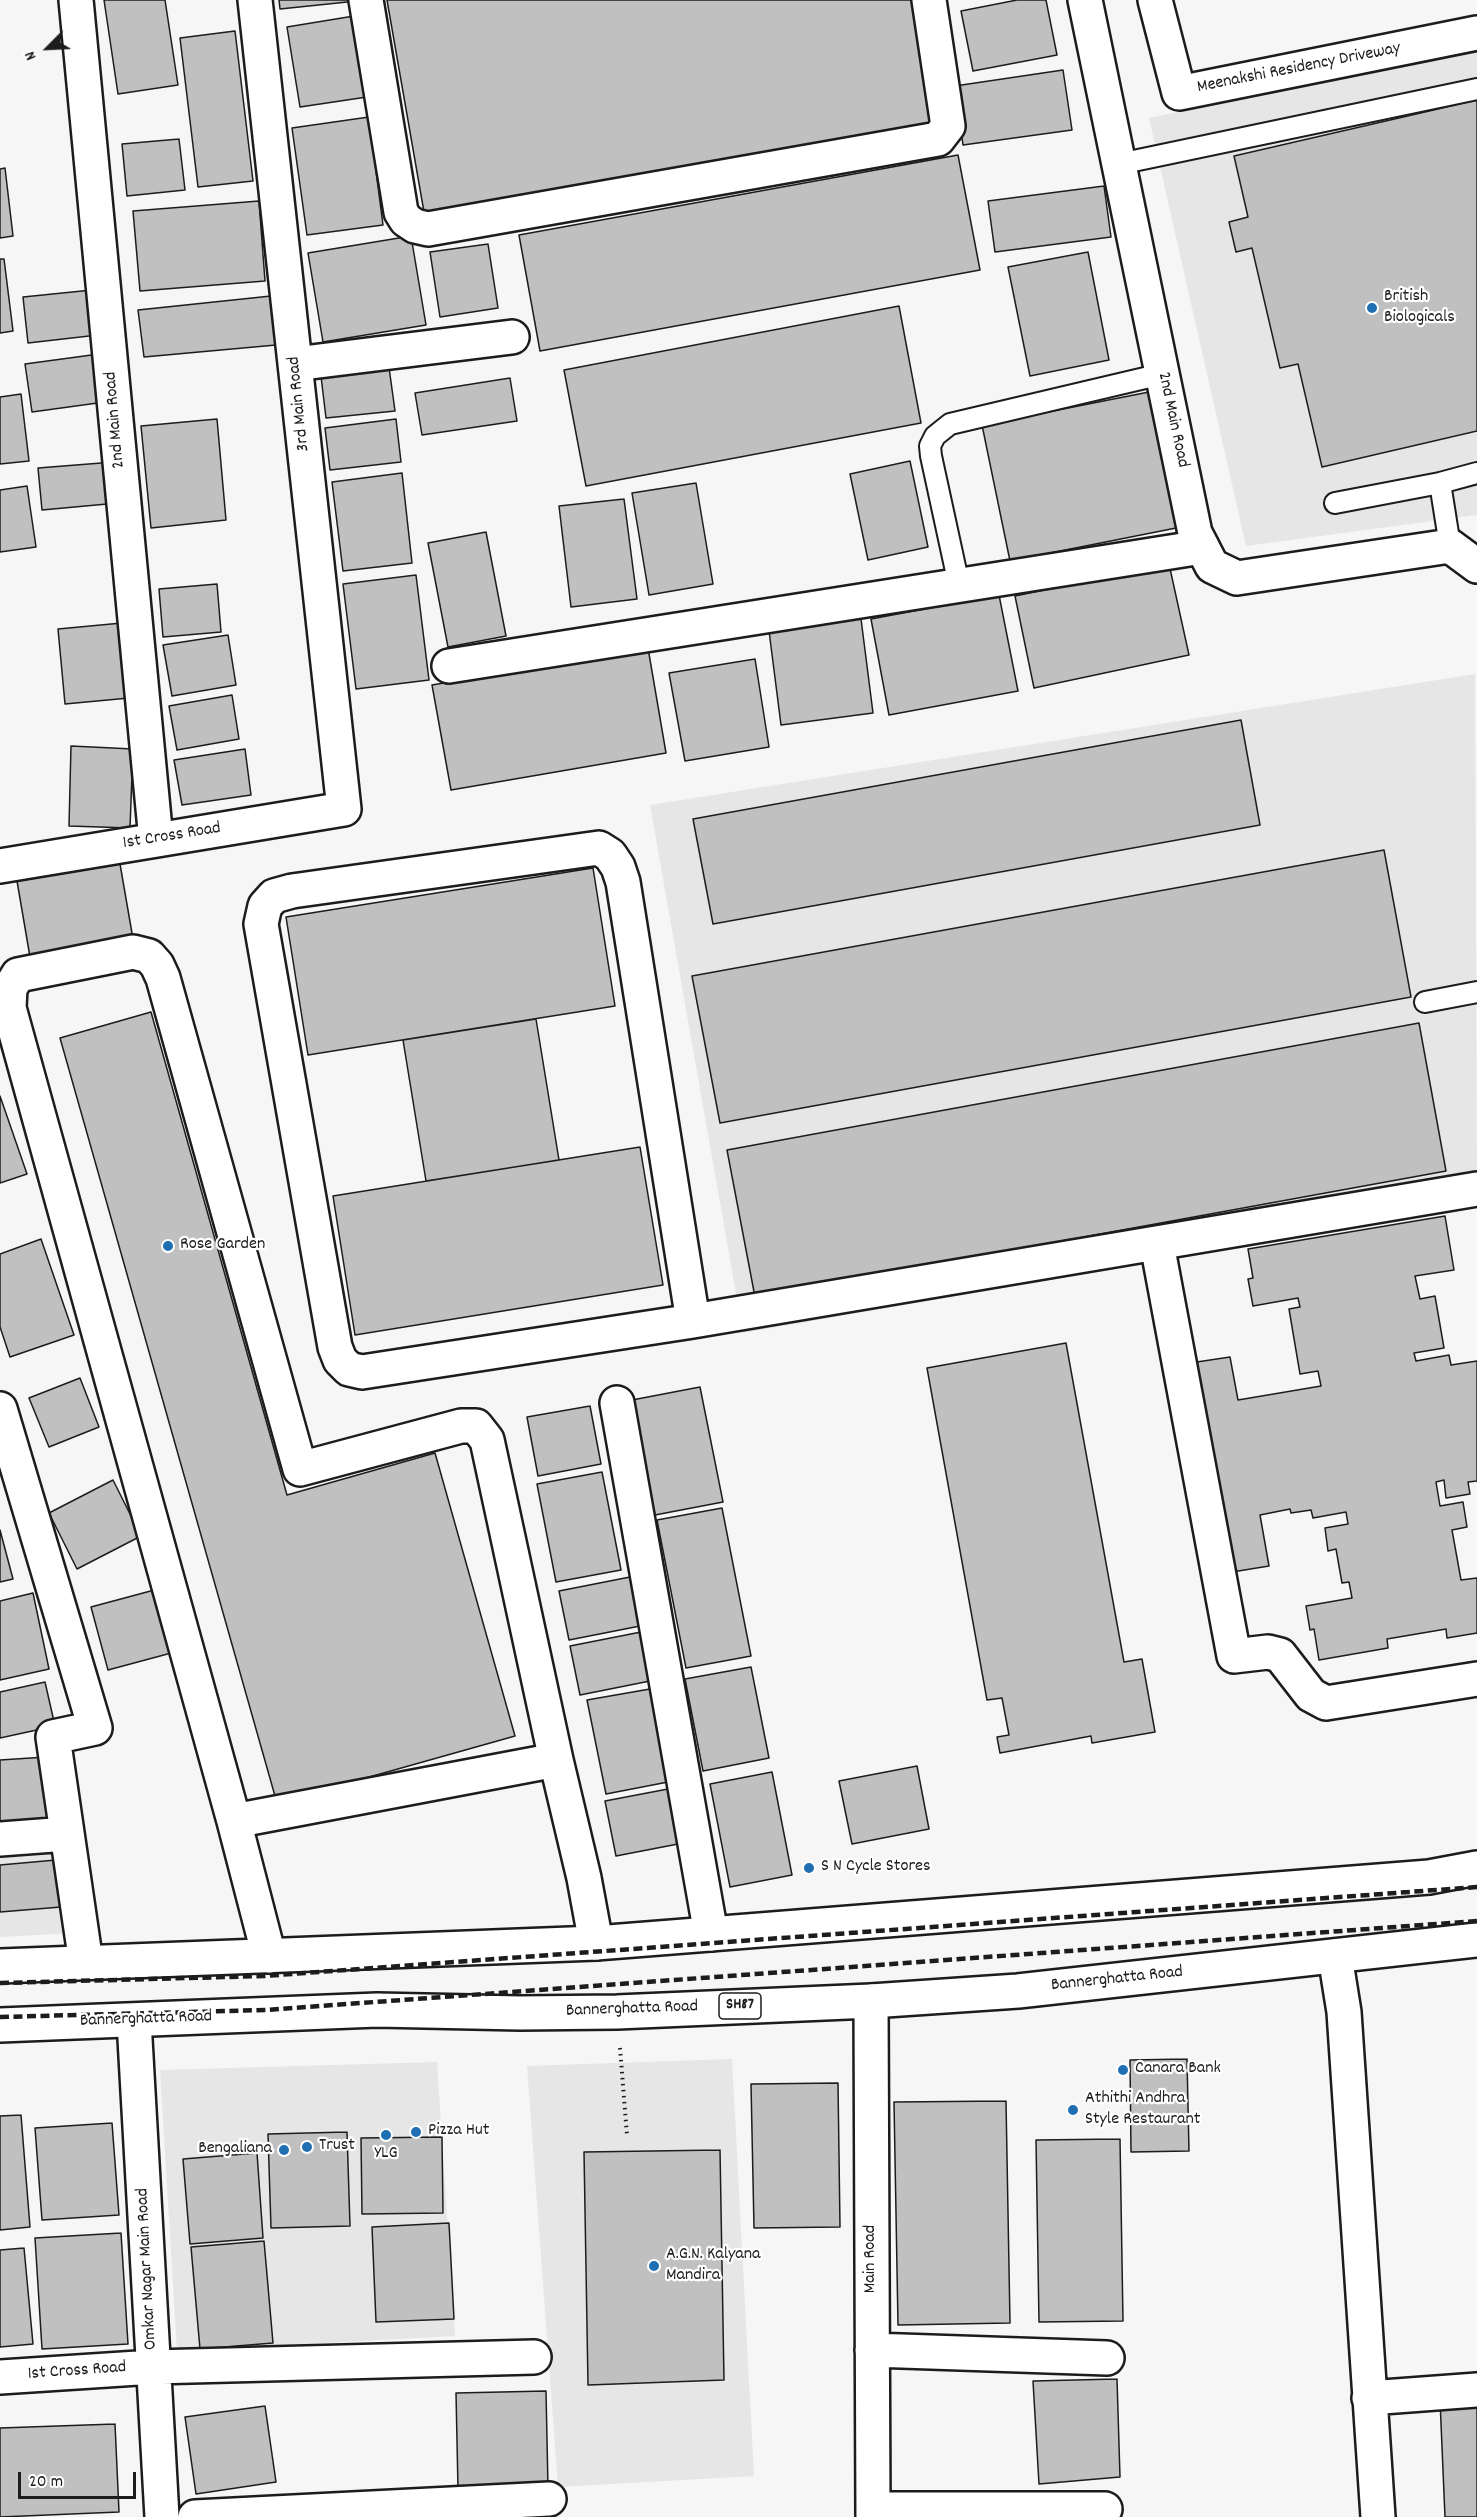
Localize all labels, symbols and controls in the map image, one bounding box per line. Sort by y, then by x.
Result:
north arrow [18,18,78,78]
street label: Meenakshi Residency Driveway [1196,39,1402,99]
text: N [19,47,43,64]
place label: British Biologicals [1384,287,1455,330]
marker: British Biologicals [1365,301,1379,315]
street label: 3rd Main Road [284,355,316,453]
street label: 2nd Main Road [1151,370,1193,470]
street label: 2nd Main Road [101,371,131,469]
street label: 1st Cross Road [122,819,222,855]
place label: Rose Garden [180,1235,265,1257]
marker: Rose Garden [161,1239,175,1253]
place label: S N Cycle Stores [821,1857,931,1879]
marker: S N Cycle Stores [802,1861,816,1875]
street label: Bannerghatta Road [1050,1962,1184,1998]
road number: SH87 [719,1993,761,2019]
street label: Bannerghatta Road [566,1997,698,2023]
street label: Bannerghatta Road [80,2007,212,2033]
place label: Canara Bank [1135,2059,1221,2081]
marker: Canara Bank [1116,2063,1130,2077]
place label: Athithi Andhra Style Restaurant [1085,2089,1200,2132]
marker: Athithi Andhra Style Restaurant [1066,2103,1080,2117]
place label: Pizza Hut [428,2121,489,2143]
marker: Pizza Hut [409,2125,423,2139]
marker: YLG [379,2128,393,2142]
place label: Trust [319,2136,355,2158]
place label: Bengaliana [198,2139,272,2161]
marker: Trust [300,2140,314,2154]
marker: Bengaliana [277,2143,291,2157]
place label: YLG [374,2144,398,2166]
street label: Omkar Nagar Main Road [133,2187,163,2351]
street label: Main Road [861,2225,883,2293]
place label: A.G.N. Kalyana Mandira [666,2245,760,2288]
marker: A.G.N. Kalyana Mandira [647,2259,661,2273]
street label: 1st Cross Road [27,2358,127,2386]
scale bar [21,2460,140,2498]
text: 20 m [29,2470,63,2495]

